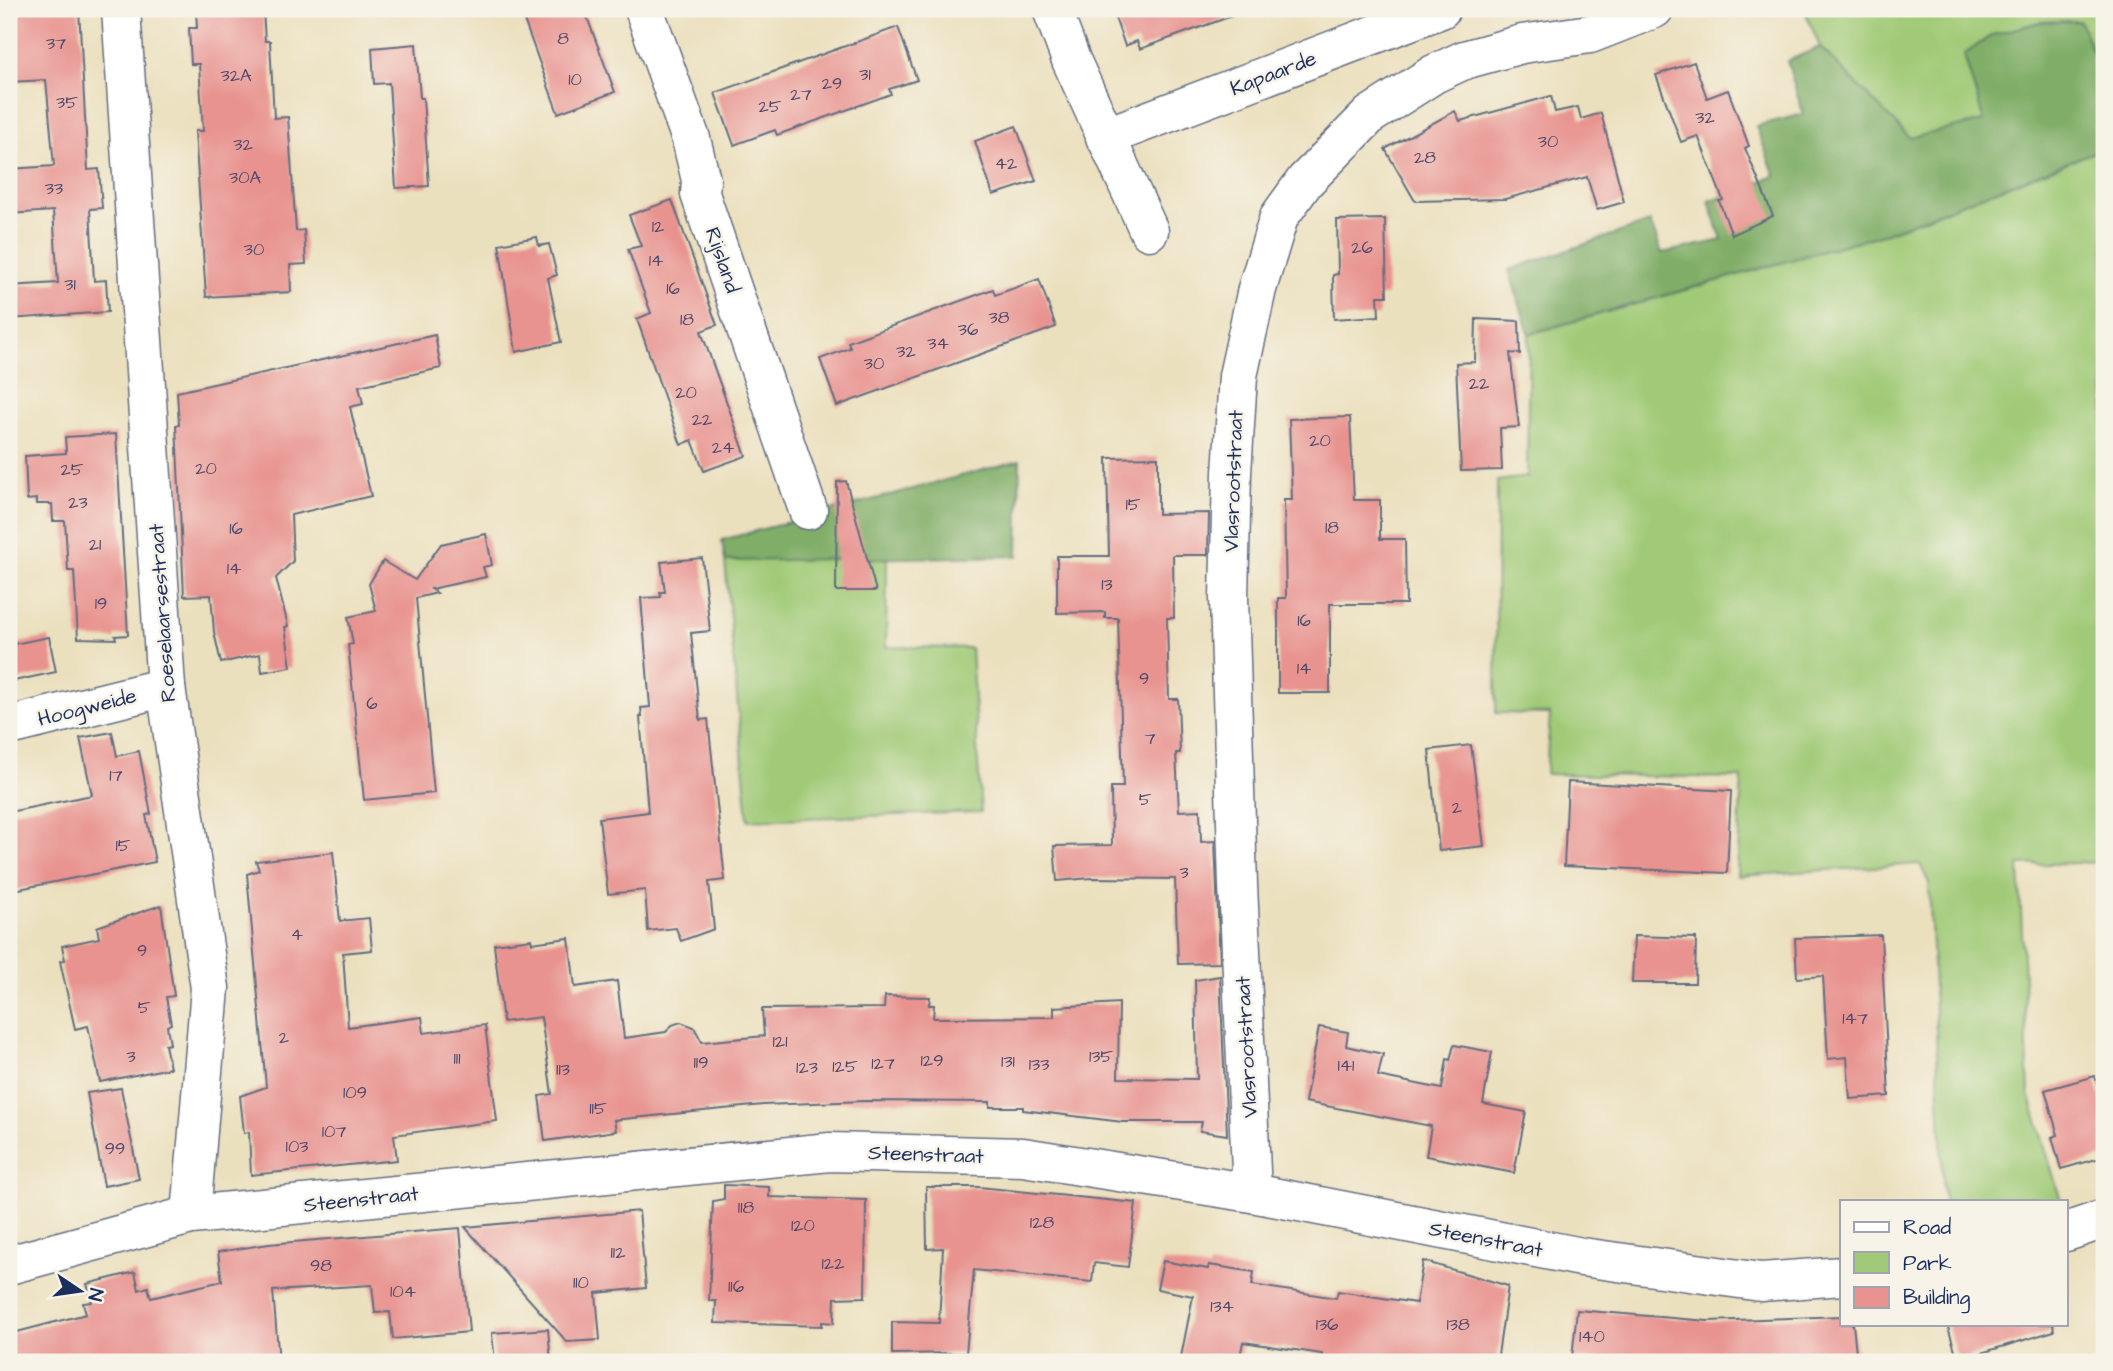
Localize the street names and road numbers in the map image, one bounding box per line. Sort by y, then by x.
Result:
street label: Kapaarde [1226,44,1321,104]
street label: Rijsland [698,223,747,297]
street label: Vlasrootstraat [1217,409,1250,552]
street label: Roeselaarsestraat [142,522,183,703]
street label: Hoogweide [35,681,140,736]
street label: Vlasrootstraat [1228,975,1265,1119]
street label: Steenstraat [868,1138,985,1171]
street label: Steenstraat [302,1179,421,1220]
street label: Steenstraat [1426,1214,1546,1265]

